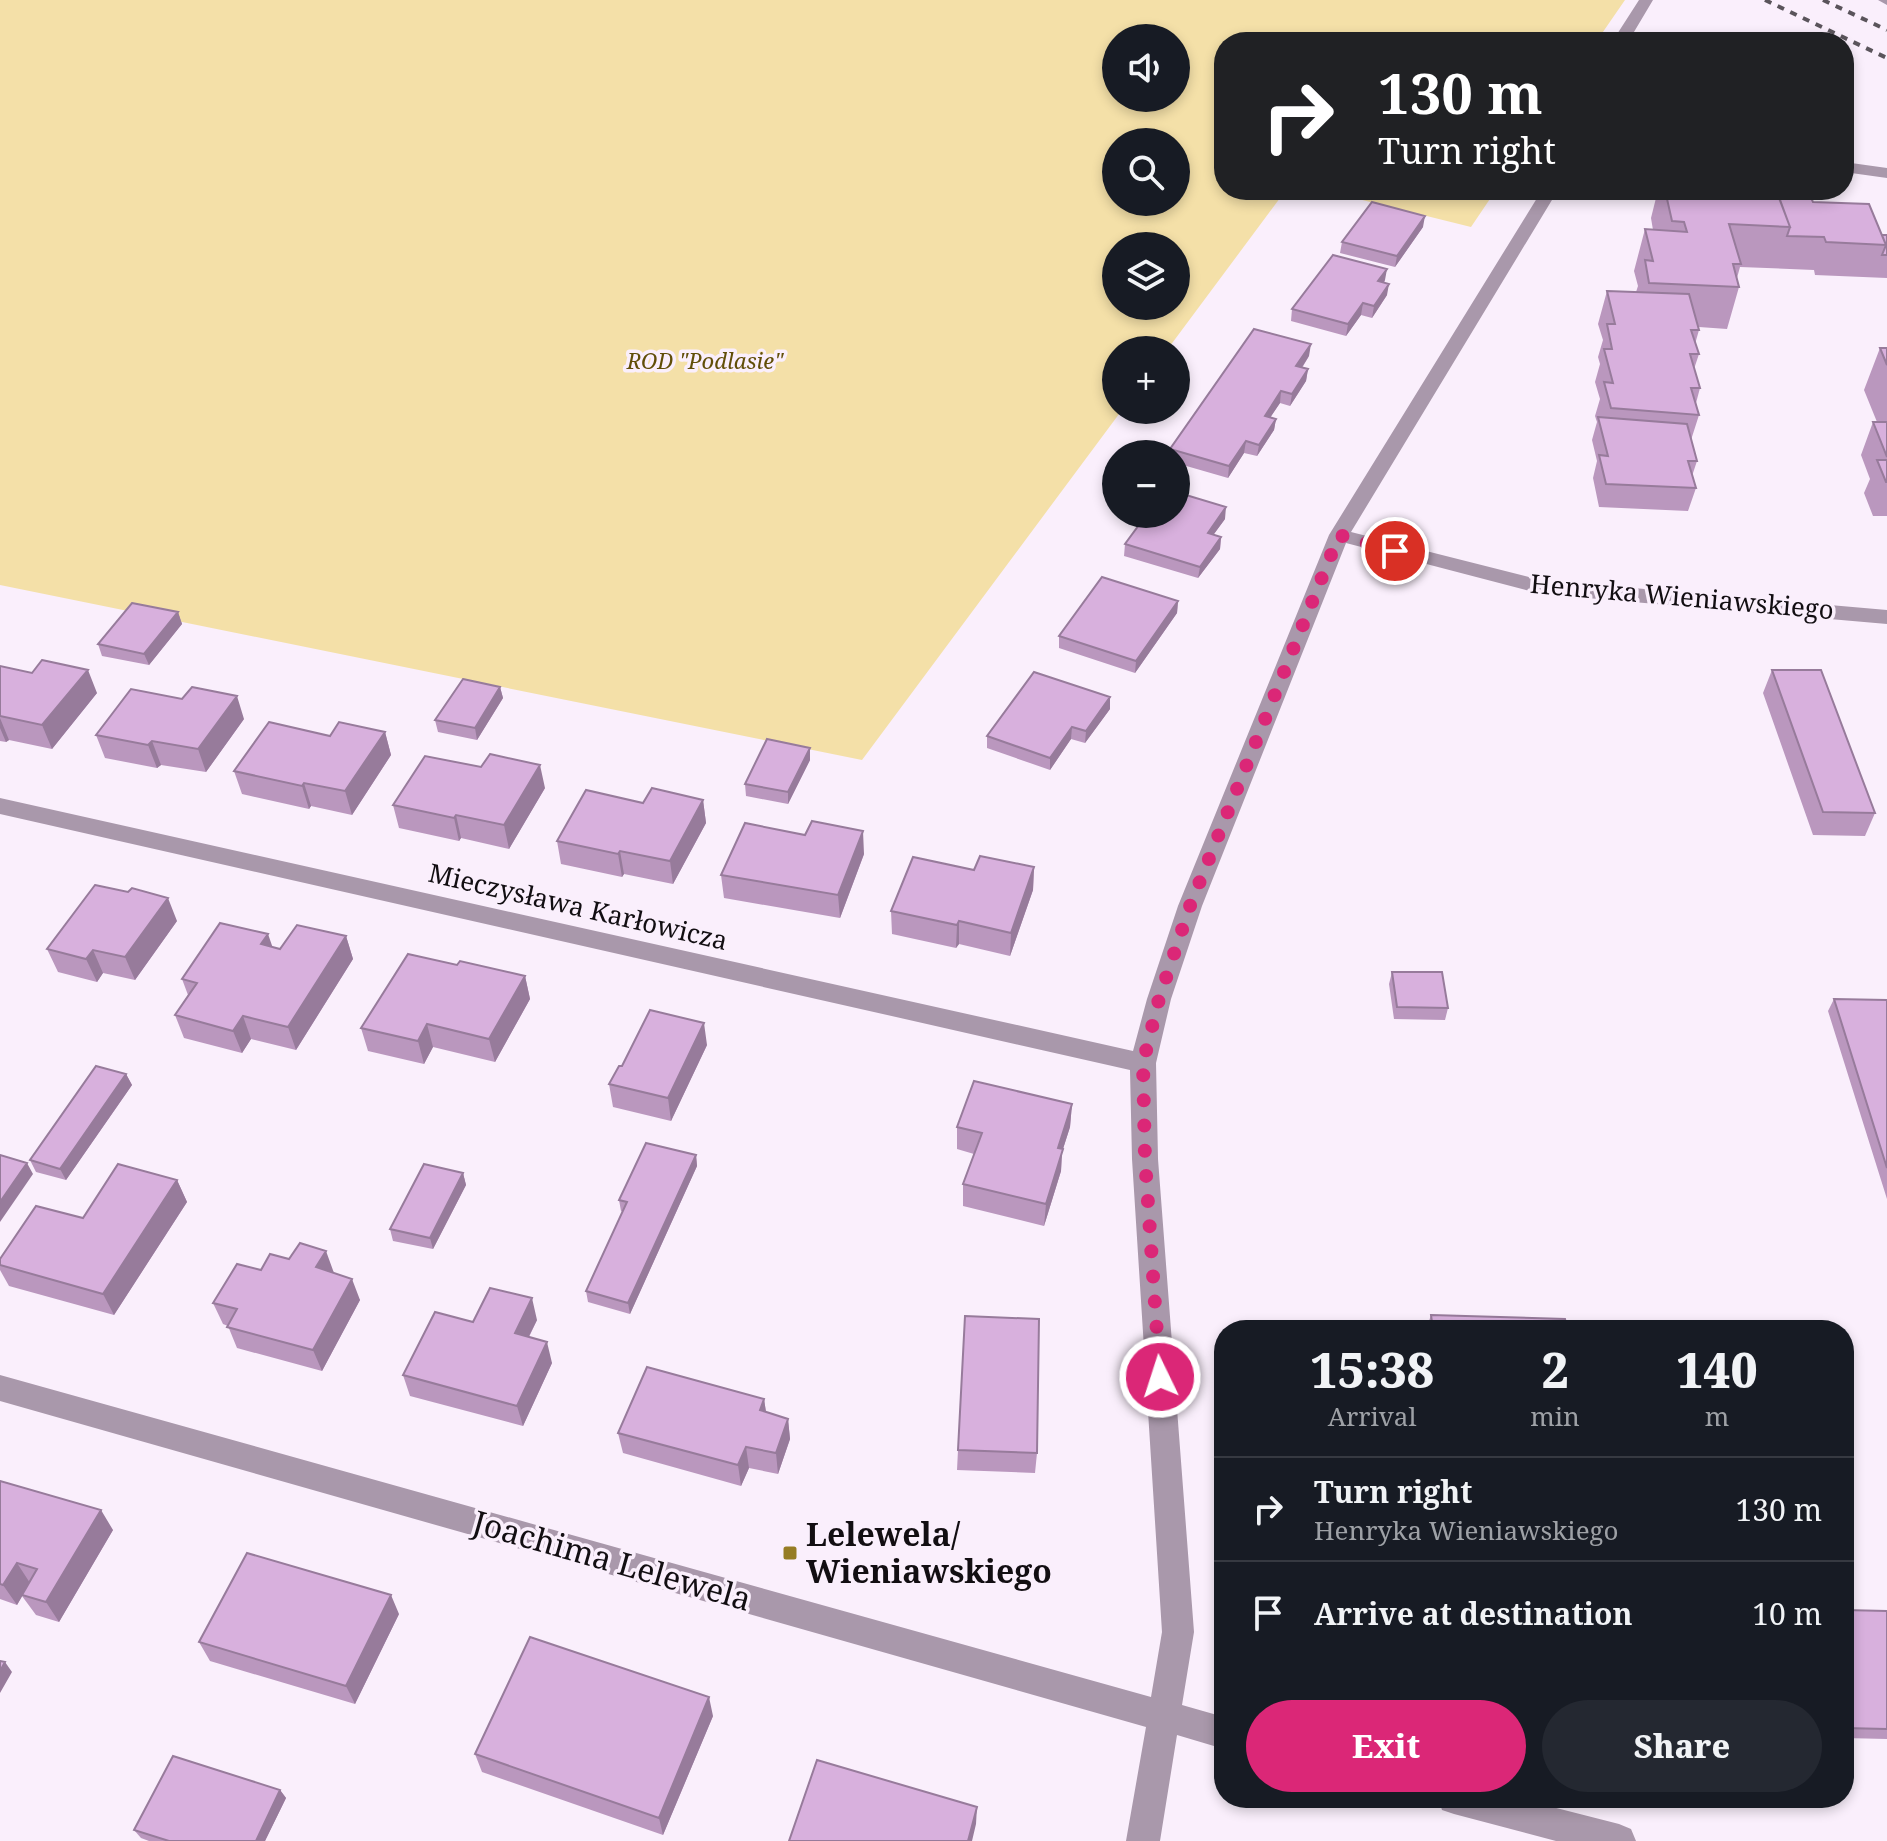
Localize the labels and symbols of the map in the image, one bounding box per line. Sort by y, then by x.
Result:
park label: ROD "Podlasie" [626,345,784,375]
pin [1361,517,1429,585]
street label: Henryka Wieniawskiego [1529,565,1835,627]
street label: Mieczysława Karłowicza [425,854,731,958]
position arrow [1118,1335,1202,1419]
street label: Joachima Lelewela [467,1499,757,1620]
place label: Lelewela/ Wieniawskiego [806,1512,1052,1592]
marker: Lelewela/ Wieniawskiego [781,1544,799,1562]

